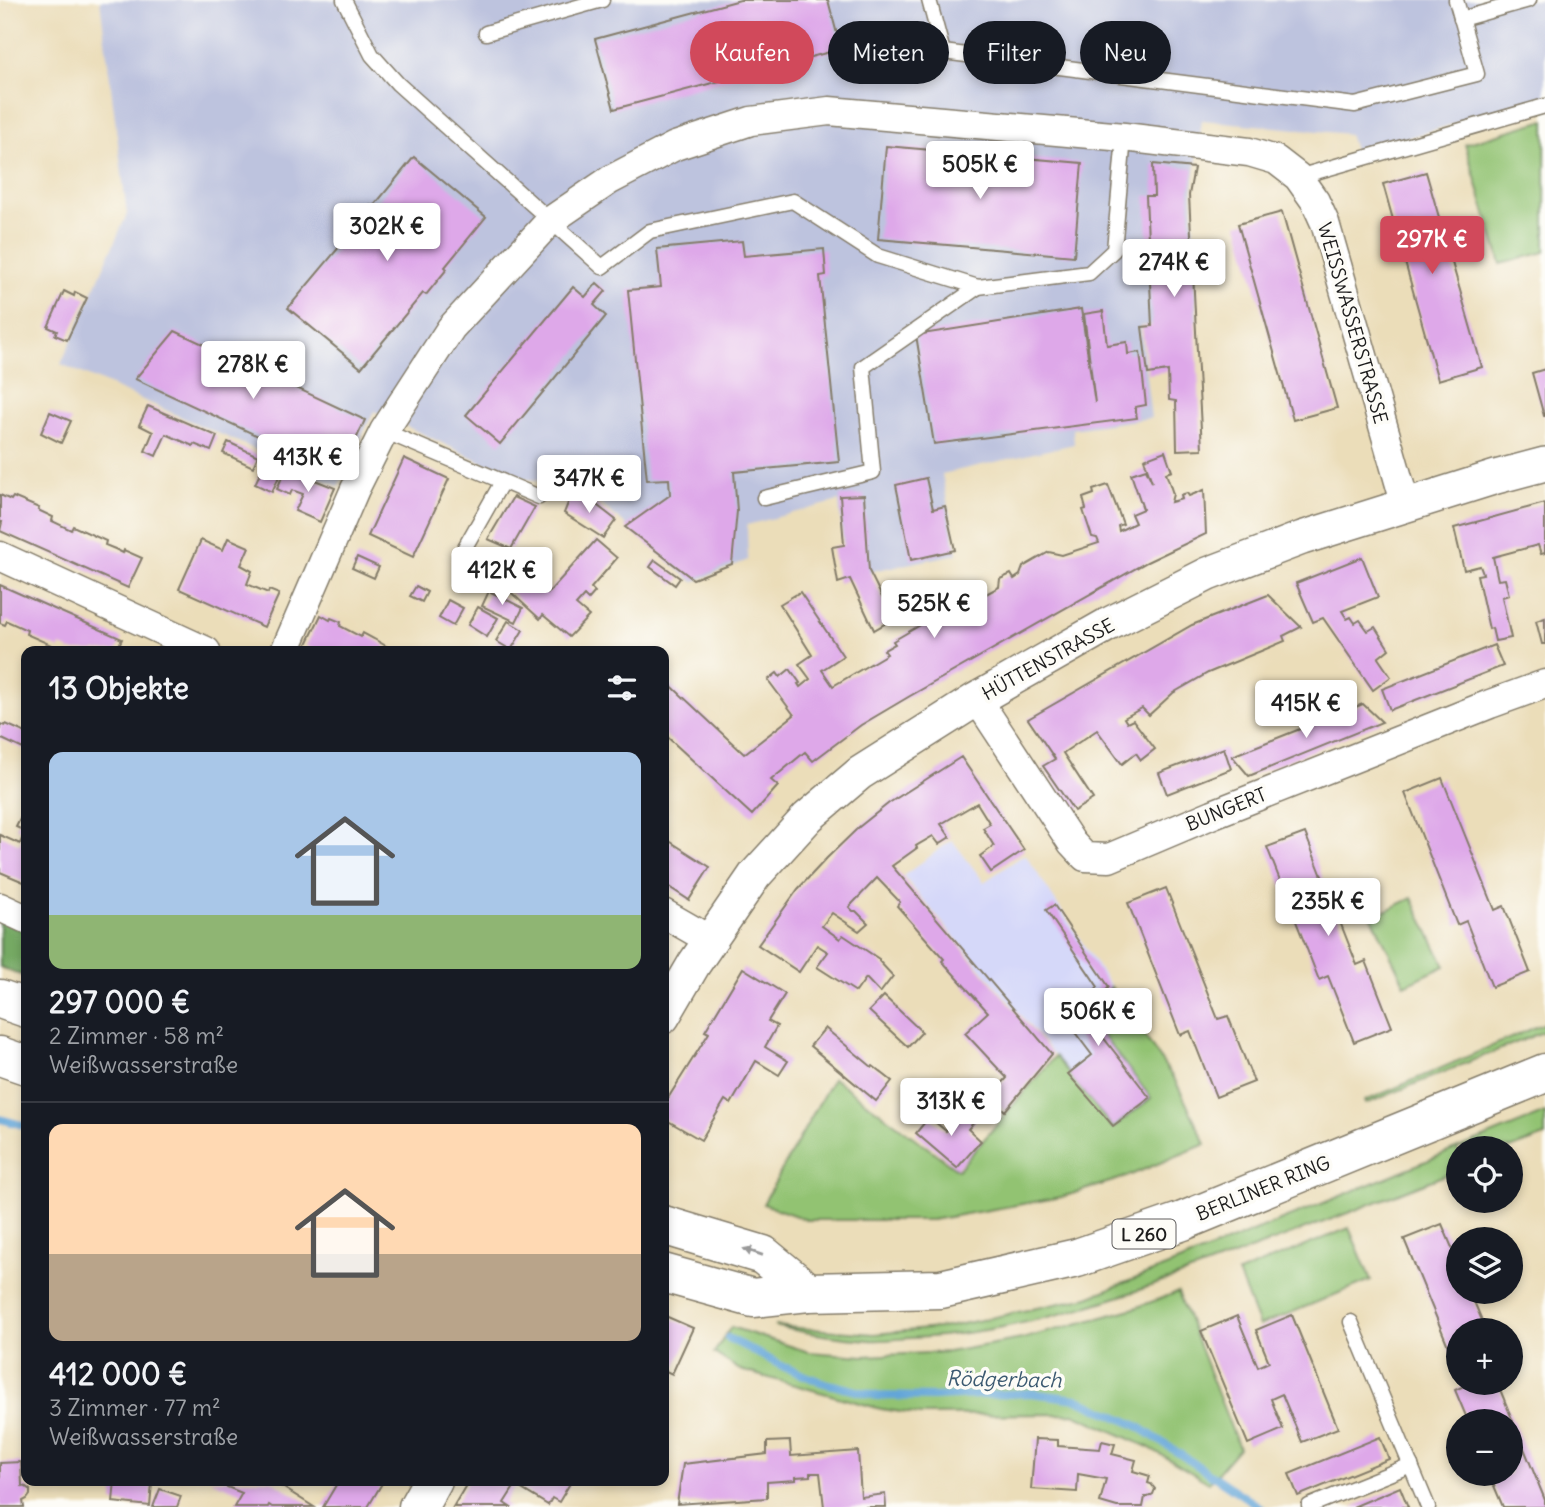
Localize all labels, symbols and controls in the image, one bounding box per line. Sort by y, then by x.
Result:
chip: Kaufen [690,21,814,84]
chip: Mieten [828,21,949,84]
chip: Filter [963,21,1066,84]
chip: Neu [1080,21,1171,84]
pin: 505K € [923,142,1037,201]
text: 505K € [942,149,1018,178]
pin: 302K € [330,204,444,263]
text: 302K € [349,211,425,240]
pin: 297K € [1375,216,1489,276]
street label: WEISSWASSERSTRASSE [1313,220,1393,426]
text: 297K € [1396,224,1468,253]
pin: 274K € [1117,240,1231,299]
text: 274K € [1138,247,1210,276]
pin: 278K € [196,342,310,401]
text: 278K € [217,349,289,378]
pin: 413K € [251,434,365,494]
text: 413K € [273,442,343,471]
pin: 347K € [532,456,646,515]
text: 347K € [553,463,625,492]
pin: 412K € [445,548,559,607]
text: 412K € [467,555,537,584]
pin: 525K € [877,580,991,640]
text: 525K € [897,588,971,617]
street label: HÜTTENSTRASSE [978,613,1118,705]
text: 13 Objekte [49,669,189,707]
icon: filters [603,669,641,707]
pin: 415K € [1249,680,1363,740]
text: 415K € [1271,688,1341,717]
street label: BUNGERT [1182,782,1270,836]
icon: home [282,798,408,924]
pin: 235K € [1271,878,1385,938]
text: 235K € [1291,886,1365,915]
text: 297 000 € [49,983,190,1021]
pin: 506K € [1041,988,1155,1048]
text: 506K € [1060,996,1136,1025]
text: 2 Zimmer · 58 m² [49,1021,224,1050]
text: Weißwasserstraße [49,1050,238,1079]
pin: 313K € [894,1078,1008,1138]
text: 313K € [916,1086,986,1115]
map controls [1446,1136,1523,1486]
button: locate [1446,1136,1523,1213]
street label: BERLINER RING [1192,1150,1334,1226]
icon: home [282,1170,408,1296]
road number: L 260 [1112,1219,1176,1248]
button: layers [1446,1227,1523,1304]
one-way arrow [742,1246,763,1257]
button: + [1446,1318,1523,1395]
text: 412 000 € [49,1355,187,1393]
water label: Rödgerbach [946,1364,1063,1394]
text: 3 Zimmer · 77 m² [49,1393,221,1422]
button: − [1446,1409,1523,1486]
text: Weißwasserstraße [49,1422,238,1451]

